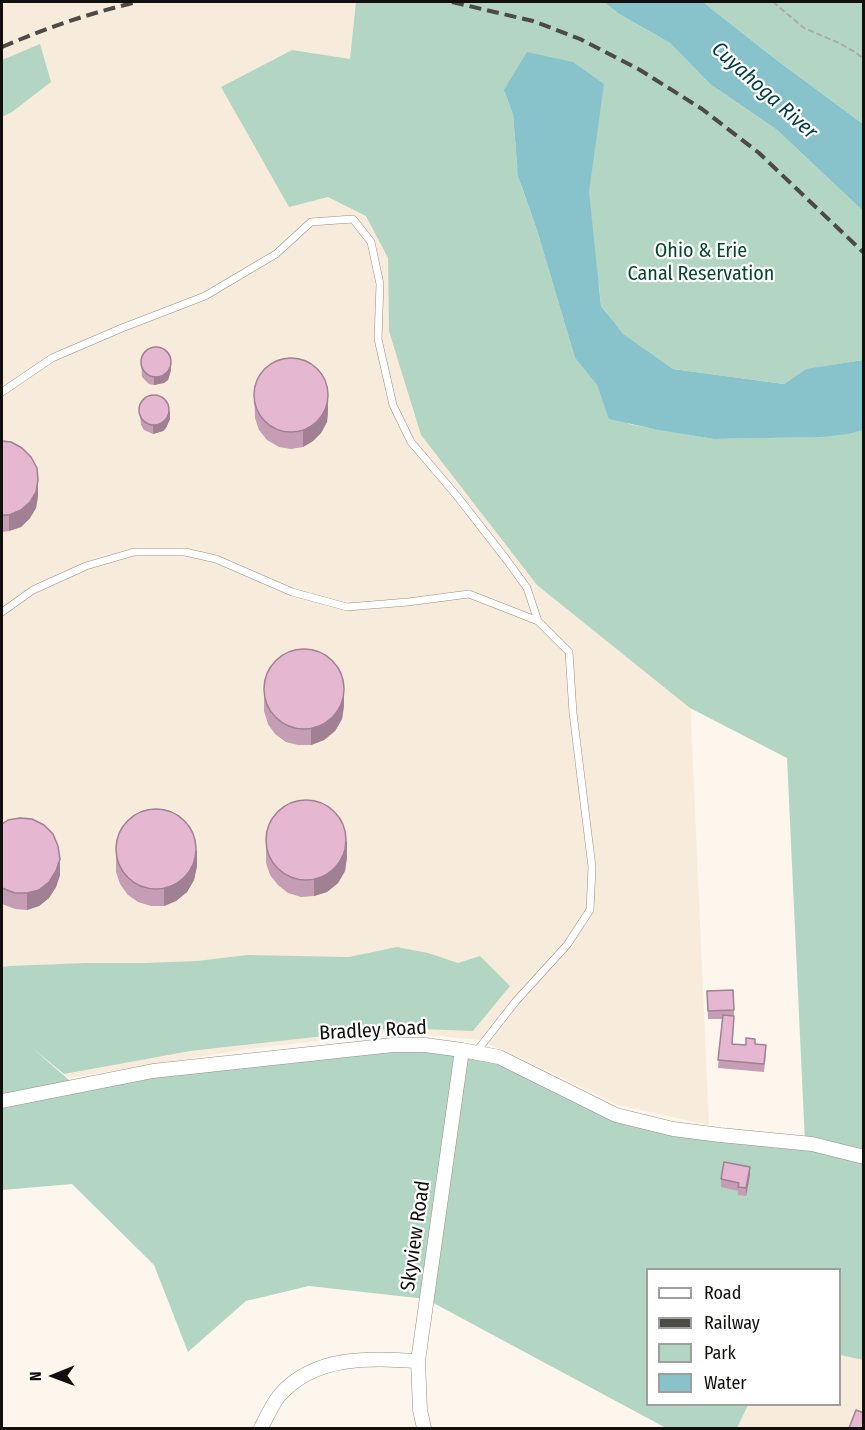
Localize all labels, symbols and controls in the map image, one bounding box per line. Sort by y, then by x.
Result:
water label: Cuyahoga River [706,37,822,145]
park label: Ohio & Erie Canal Reservation [628,239,774,286]
street label: Bradley Road [319,1016,427,1046]
street label: Skyview Road [396,1179,436,1293]
legend [646,1268,841,1406]
text: Road [704,1282,741,1304]
text: Railway [704,1312,760,1334]
text: Park [704,1342,736,1364]
north arrow [24,1346,84,1406]
text: N [26,1371,45,1381]
text: Water [704,1372,747,1394]

